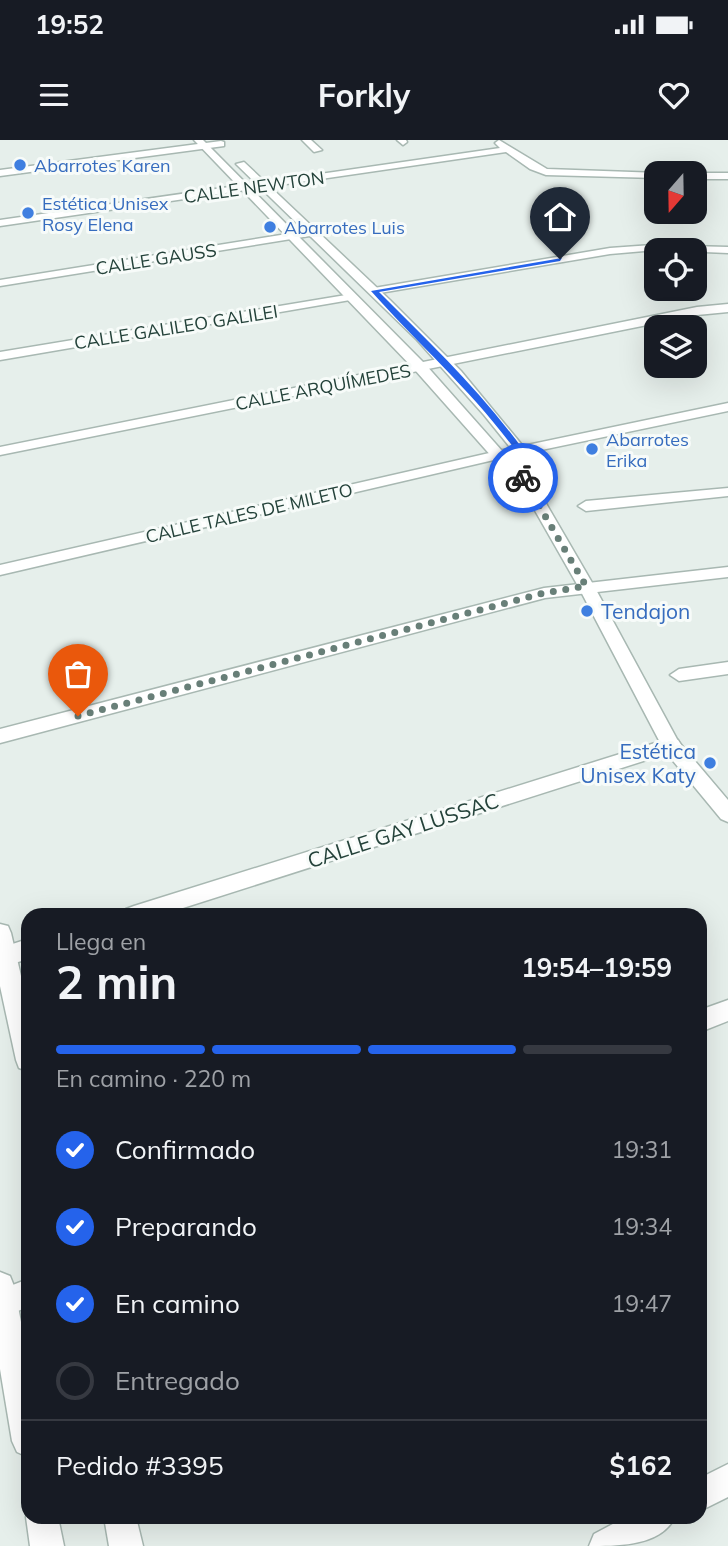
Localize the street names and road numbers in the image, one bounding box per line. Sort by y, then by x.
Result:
street label: CALLE NEWTON [182,166,326,208]
street label: CALLE GAUSS [94,238,218,280]
street label: CALLE GALILEO GALILEI [73,300,279,354]
street label: CALLE ARQUÍMEDES [233,359,413,415]
street label: CALLE TALES DE MILETO [143,478,355,548]
street label: CALLE GAY LUSSAC [304,787,502,873]

